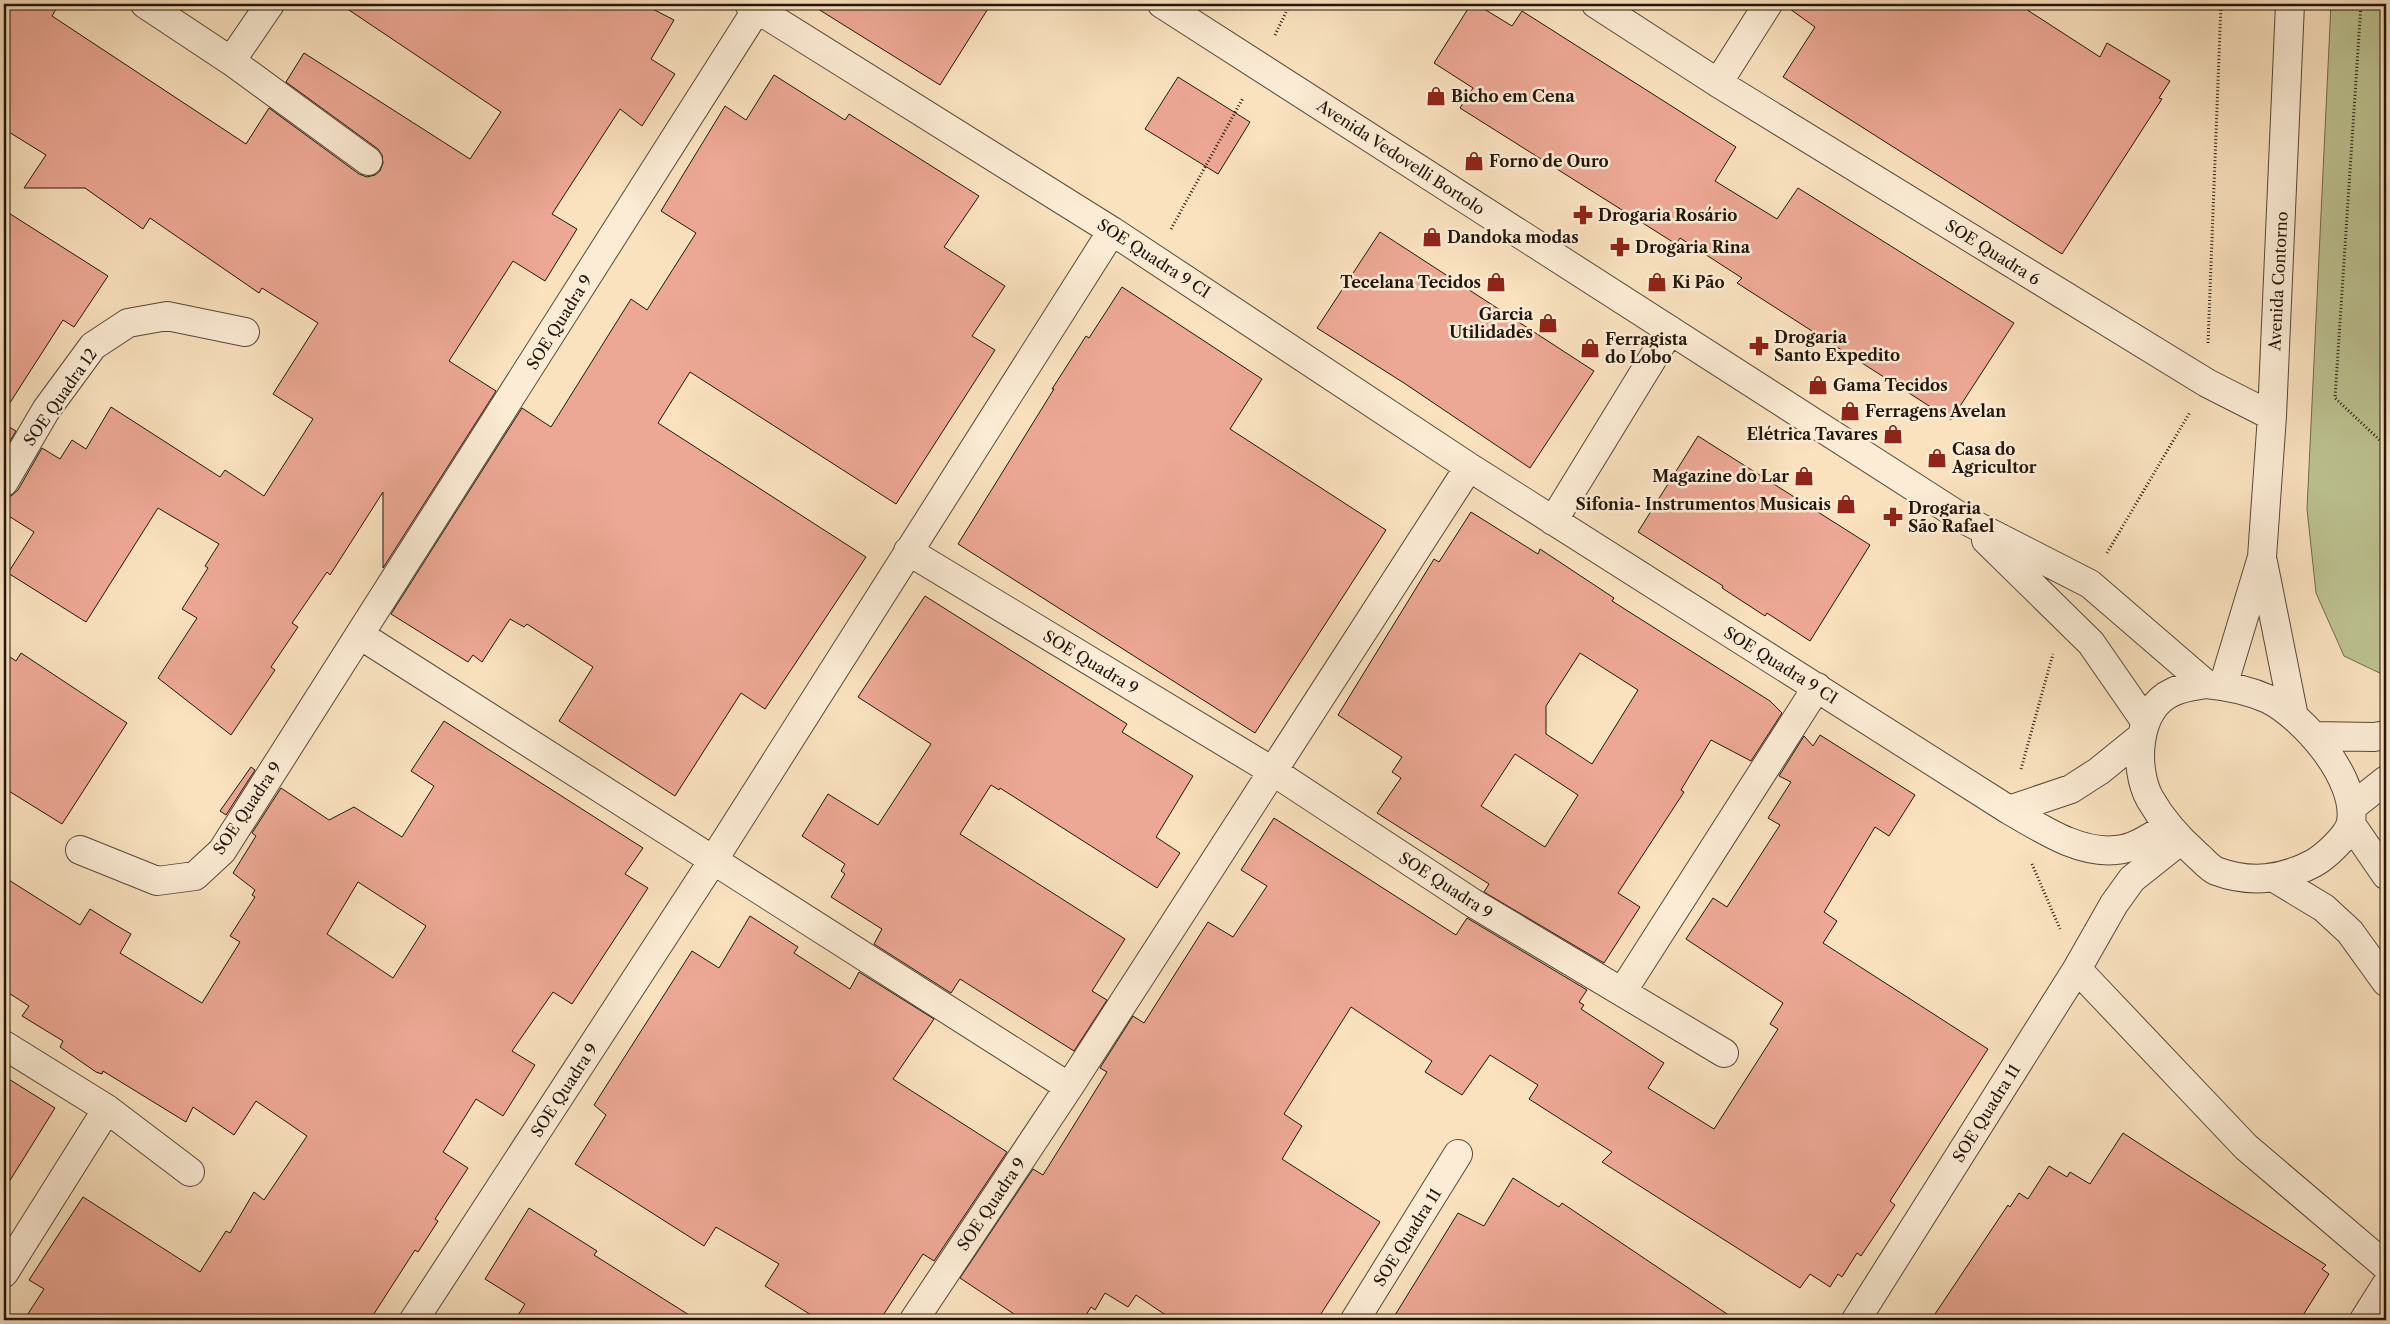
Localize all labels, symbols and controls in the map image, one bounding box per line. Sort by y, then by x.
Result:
shop icon: Bicho em Cena [1425,85,1447,107]
place label: Bicho em Cena [1451,86,1575,106]
street label: Avenida Vedovelli Bortolo [1312,95,1489,219]
shop icon: Forno de Ouro [1463,150,1485,172]
place label: Forno de Ouro [1489,151,1609,171]
pharmacy icon: Drogaria Rosário [1572,204,1594,226]
place label: Drogaria Rosário [1598,205,1738,225]
street label: Avenida Contorno [2264,211,2292,352]
street label: SOE Quadra 9 CI [1094,214,1214,302]
street label: SOE Quadra 6 [1942,215,2044,289]
shop icon: Dandoka modas [1421,226,1443,248]
place label: Dandoka modas [1447,227,1579,247]
pharmacy icon: Drogaria Rina [1609,236,1631,258]
place label: Drogaria Rina [1635,237,1751,257]
street label: SOE Quadra 9 [522,271,596,373]
shop icon: Tecelana Tecidos [1485,271,1507,293]
shop icon: Ki Pão [1646,271,1668,293]
place label: Tecelana Tecidos [1340,272,1481,292]
place label: Ki Pão [1672,272,1725,292]
place label: Garcia Utilidades [1449,304,1534,342]
shop icon: Garcia Utilidades [1537,312,1559,334]
place label: Drogaria Santo Expedito [1774,327,1900,365]
place label: Ferragista do Lobo [1605,329,1688,367]
pharmacy icon: Drogaria Santo Expedito [1748,335,1770,357]
shop icon: Ferragista do Lobo [1579,337,1601,359]
street label: SOE Quadra 12 [19,344,101,450]
shop icon: Gama Tecidos [1807,374,1829,396]
place label: Gama Tecidos [1833,375,1948,395]
shop icon: Ferragens Avelan [1839,400,1861,422]
place label: Ferragens Avelan [1865,401,2006,421]
shop icon: Elétrica Tavares [1882,423,1904,445]
place label: Elétrica Tavares [1746,424,1878,444]
place label: Casa do Agricultor [1951,439,2037,477]
shop icon: Casa do Agricultor [1926,447,1948,469]
shop icon: Magazine do Lar [1793,465,1815,487]
place label: Magazine do Lar [1652,466,1789,486]
shop icon: Sifonia- Instrumentos Musicais [1835,493,1857,515]
place label: Sifonia- Instrumentos Musicais [1575,494,1831,514]
place label: Drogaria São Rafael [1908,498,1995,536]
pharmacy icon: Drogaria São Rafael [1882,506,1904,528]
street label: SOE Quadra 9 CI [1720,622,1842,708]
street label: SOE Quadra 9 [1040,626,1142,698]
street label: SOE Quadra 9 [209,758,285,858]
street label: SOE Quadra 9 [1395,847,1497,923]
street label: SOE Quadra 9 [526,1039,602,1141]
street label: SOE Quadra 11 [1948,1060,2024,1166]
street label: SOE Quadra 9 [953,1154,1029,1254]
street label: SOE Quadra 11 [1369,1184,1445,1290]

